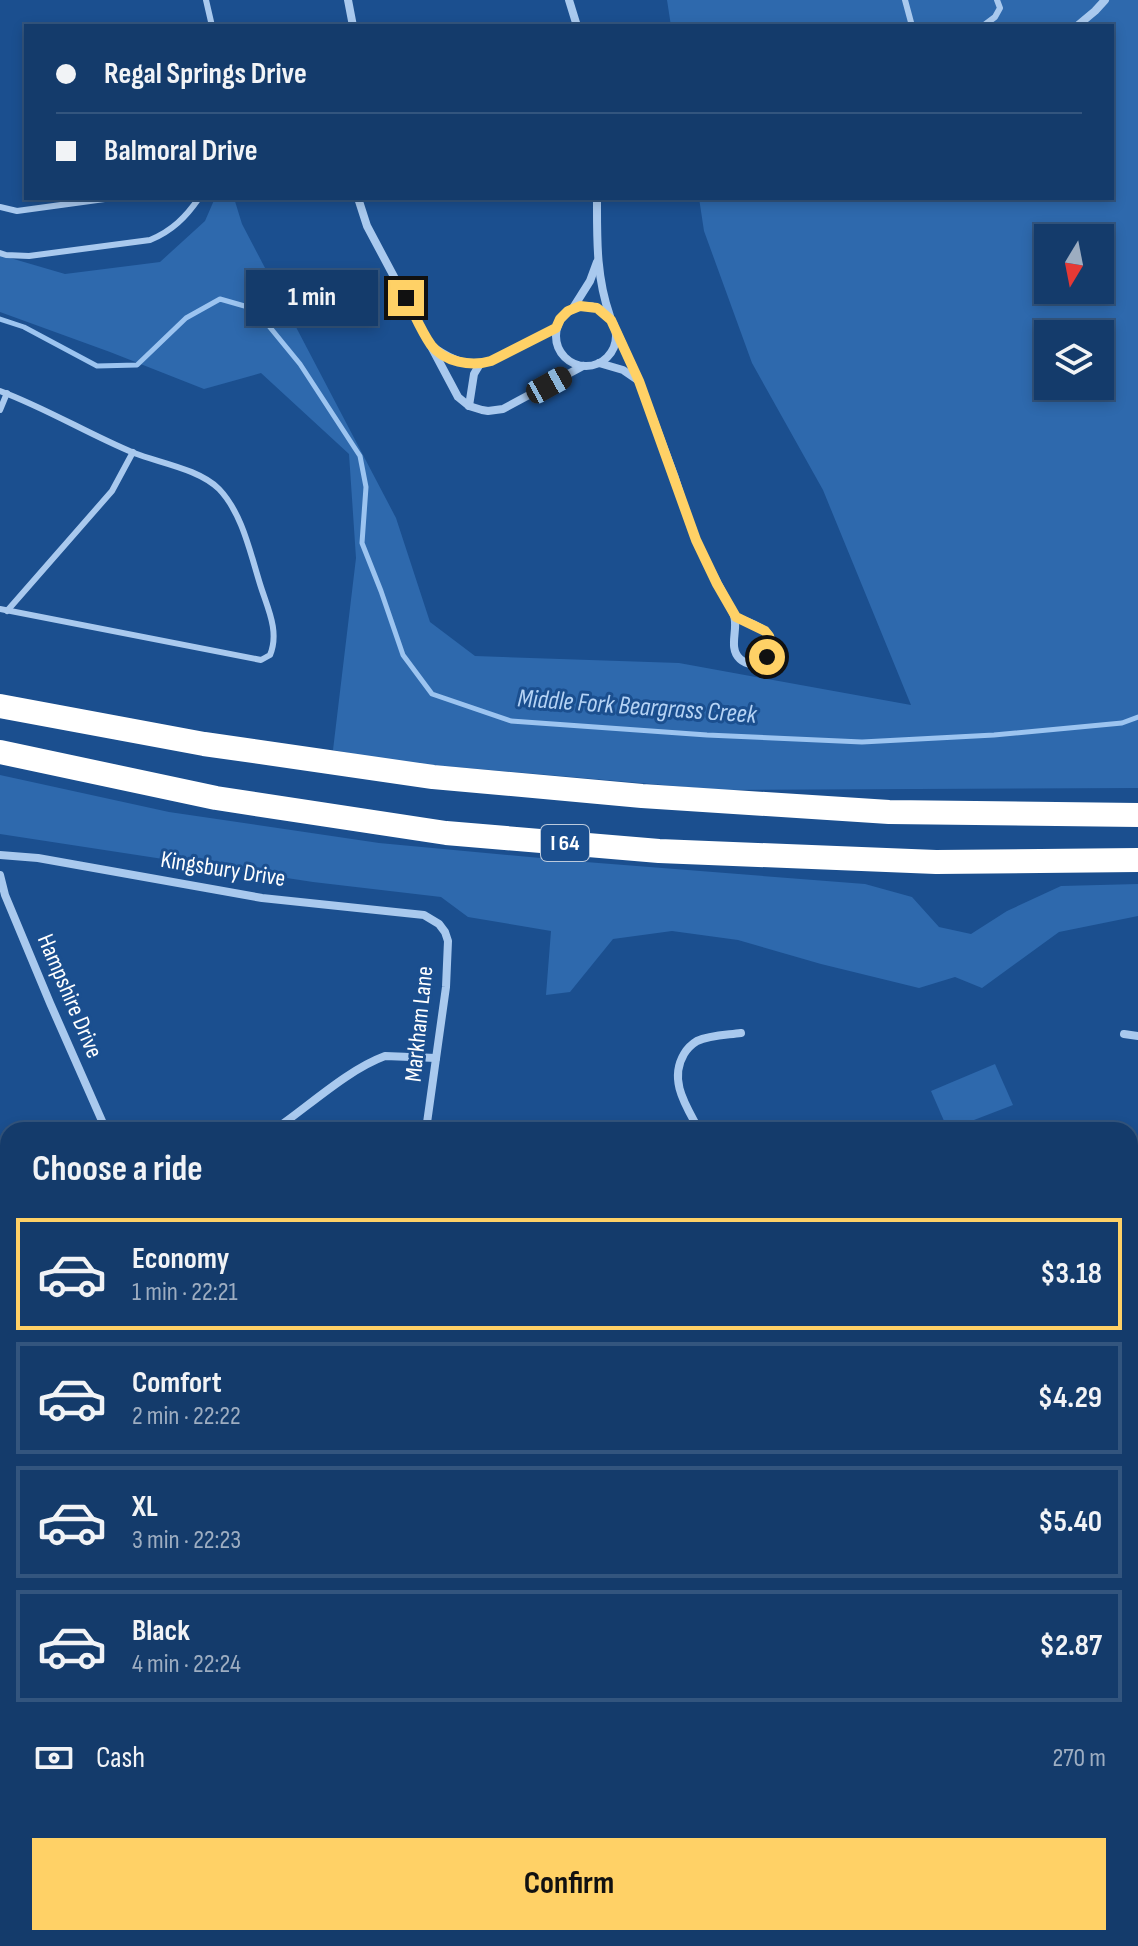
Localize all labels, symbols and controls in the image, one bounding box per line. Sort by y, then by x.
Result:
text: Regal Springs Drive [104,56,307,92]
text: Balmoral Drive [104,133,258,169]
north arrow [1034,224,1114,304]
map controls [1034,224,1114,400]
callout: 1 min [246,270,378,326]
route end [388,280,424,316]
text: 1 min [288,282,336,313]
button: layers [1034,320,1114,400]
car [522,363,576,407]
route start [749,639,785,675]
water label: Middle Fork Beargrass Creek [517,683,759,731]
road number: I 64 [541,825,589,861]
street label: Kingsbury Drive [159,845,287,893]
street label: Hampshire Drive [31,930,109,1062]
street label: Markham Lane [398,965,440,1083]
text: Choose a ride [32,1148,203,1191]
icon: car [36,1238,108,1310]
text: Economy [132,1241,229,1277]
text: $3.18 [1040,1256,1102,1292]
text: 1 min · 22:21 [132,1277,238,1308]
icon: car [36,1362,108,1434]
text: Comfort [132,1365,222,1401]
text: $4.29 [1038,1380,1102,1416]
text: 2 min · 22:22 [132,1401,241,1432]
icon: car [36,1486,108,1558]
text: XL [132,1489,158,1525]
text: $5.40 [1038,1504,1102,1540]
text: 3 min · 22:23 [132,1525,241,1556]
icon: car [36,1610,108,1682]
text: Black [132,1613,190,1649]
text: $2.87 [1040,1628,1102,1664]
text: 4 min · 22:24 [132,1649,241,1680]
icon: cash [32,1736,76,1780]
text: Cash [96,1740,145,1776]
text: 270 m [1053,1743,1106,1774]
button: Confirm [32,1838,1106,1930]

